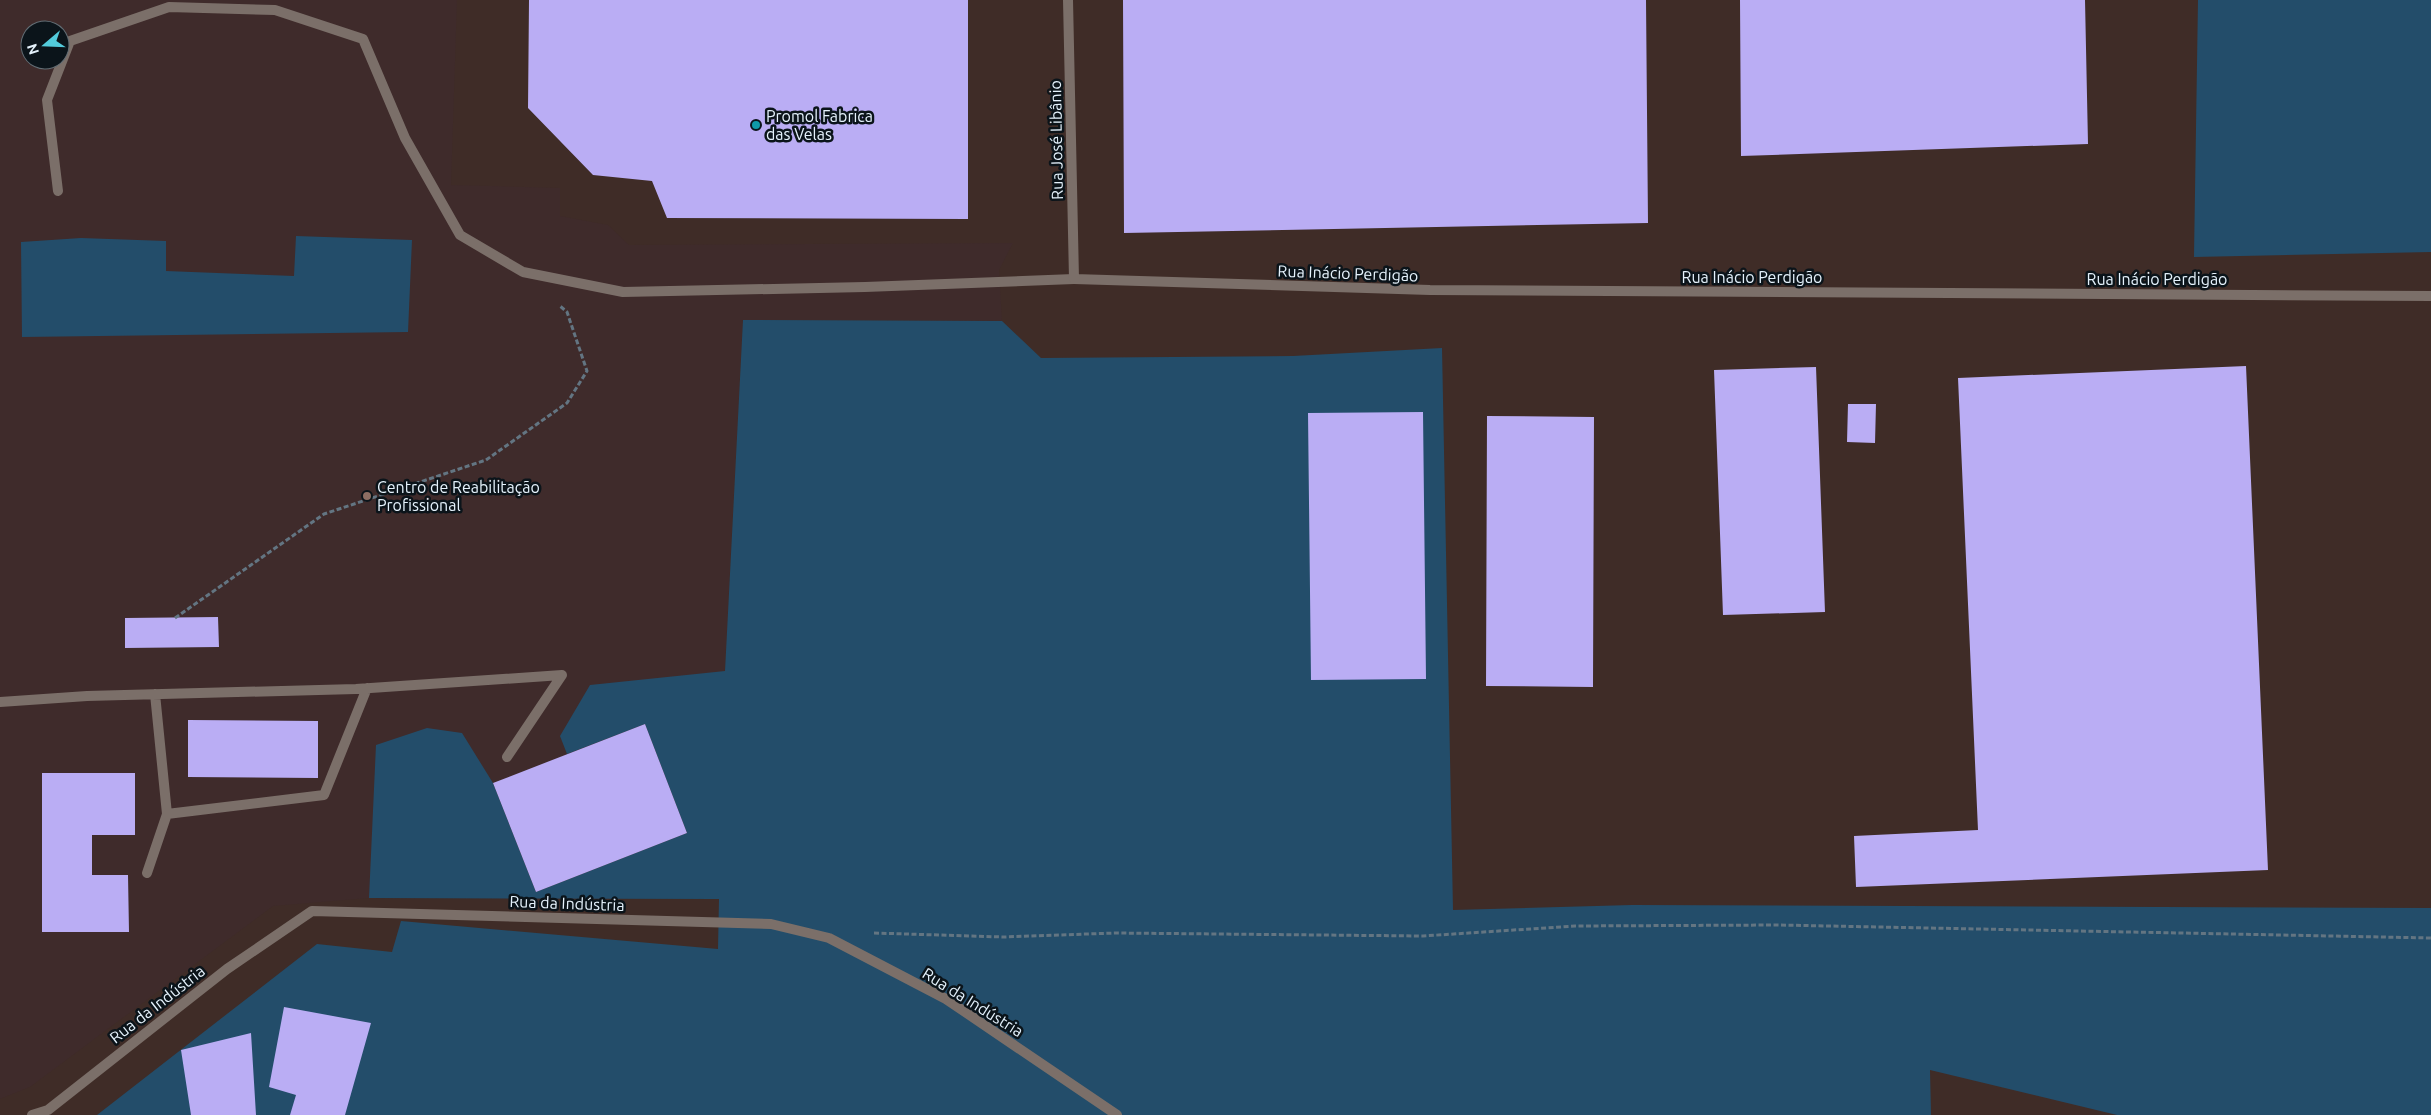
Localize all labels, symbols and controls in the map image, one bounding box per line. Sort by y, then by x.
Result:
north arrow [20,20,70,70]
text: N [23,42,42,57]
street label: Rua José Libânio [1046,80,1066,200]
place label: Promol Fabrica das Velas [766,107,873,143]
marker: Promol Fabrica das Velas [750,119,762,131]
street label: Rua Inácio Perdigão [1277,262,1419,284]
street label: Rua Inácio Perdigão [1682,268,1822,286]
street label: Rua Inácio Perdigão [2087,270,2227,288]
place label: Centro de Reabilitação Profissional [377,478,540,514]
marker: Centro de Reabilitação Profissional [361,490,373,502]
street label: Rua da Indústria [509,892,625,914]
street label: Rua da Indústria [106,961,208,1047]
street label: Rua da Indústria [919,964,1027,1040]

